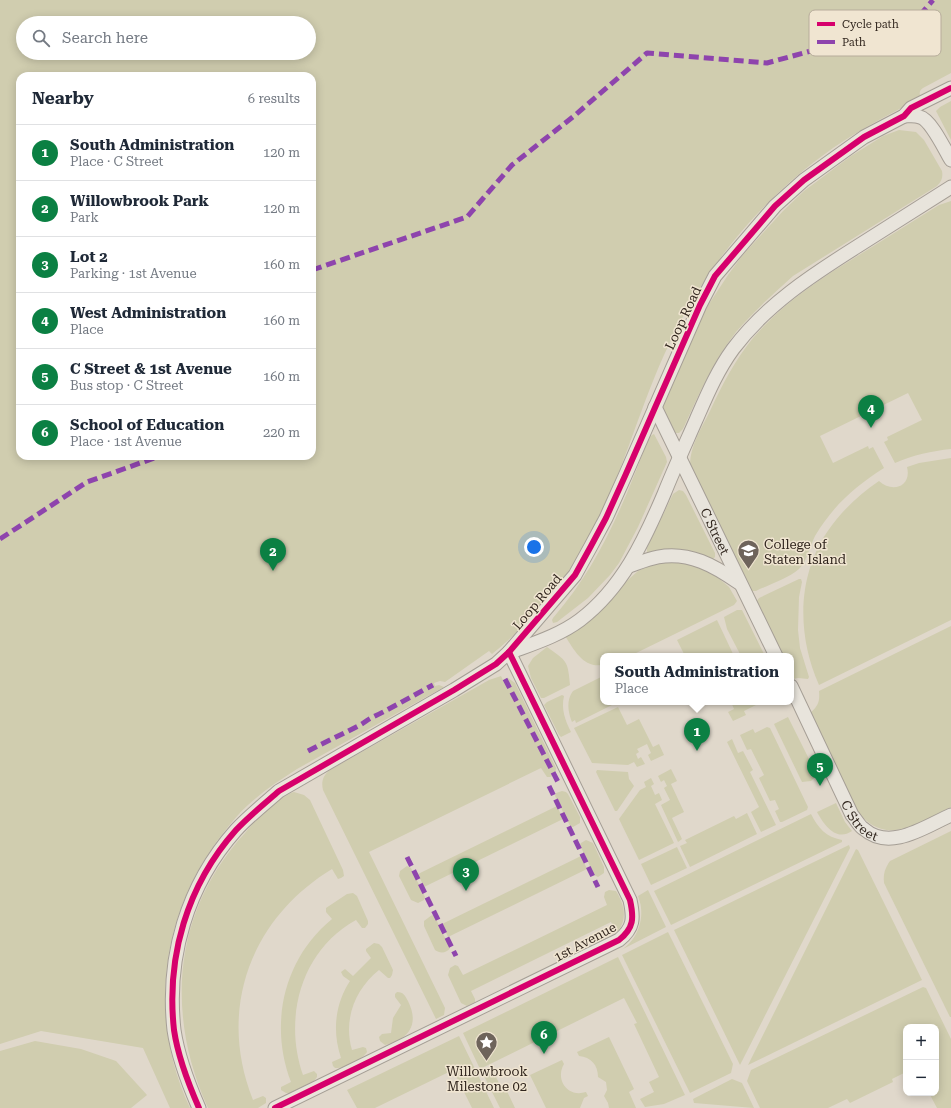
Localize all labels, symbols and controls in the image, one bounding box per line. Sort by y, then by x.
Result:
legend [809,10,941,56]
search box [16,16,316,60]
text: Cycle path [842,18,899,31]
icon: search [30,27,52,49]
text: Search here [62,29,148,47]
text: Path [842,36,866,49]
text: Nearby [32,88,94,108]
text: 6 results [248,91,300,106]
text: South Administration [70,136,234,154]
text: 1 [41,145,49,160]
text: 120 m [263,145,300,160]
text: Place · C Street [70,154,163,169]
text: Willowbrook Park [70,192,209,210]
text: 2 [41,201,49,216]
text: 120 m [263,201,300,216]
text: Park [70,210,99,225]
text: Lot 2 [70,248,108,266]
text: 3 [41,257,49,272]
text: 160 m [263,257,300,272]
text: Parking · 1st Avenue [70,266,197,281]
street label: Loop Road [662,284,704,352]
text: West Administration [70,304,226,322]
text: 4 [41,313,49,328]
text: 160 m [263,313,300,328]
text: Place [70,322,104,337]
text: C Street & 1st Avenue [70,360,232,378]
text: 5 [41,369,49,384]
text: 160 m [263,369,300,384]
text: Bus stop · C Street [70,378,183,393]
pin: 4 [858,395,884,428]
text: School of Education [70,416,224,434]
text: 6 [41,425,49,440]
text: 220 m [263,425,300,440]
text: Place · 1st Avenue [70,434,182,449]
street label: C Street [698,505,733,557]
your location [524,537,544,557]
place label: College of Staten Island [764,537,847,567]
pin: 2 [260,538,286,571]
school or university icon: College of Staten Island [735,538,761,571]
street label: Loop Road [509,571,565,633]
popup [600,653,794,705]
text: South Administration [615,663,779,681]
text: Place [615,681,648,696]
pin: 1 [684,718,710,751]
pin: 5 [807,753,833,786]
street label: C Street [839,798,880,844]
pin: 3 [453,858,479,891]
street label: 1st Avenue [551,919,619,965]
pin: 6 [531,1021,557,1054]
map controls [903,1024,939,1096]
button: + [903,1024,939,1060]
place icon: Willowbrook Milestone 02 [474,1030,500,1063]
button: − [903,1060,939,1096]
place label: Willowbrook Milestone 02 [446,1064,528,1094]

